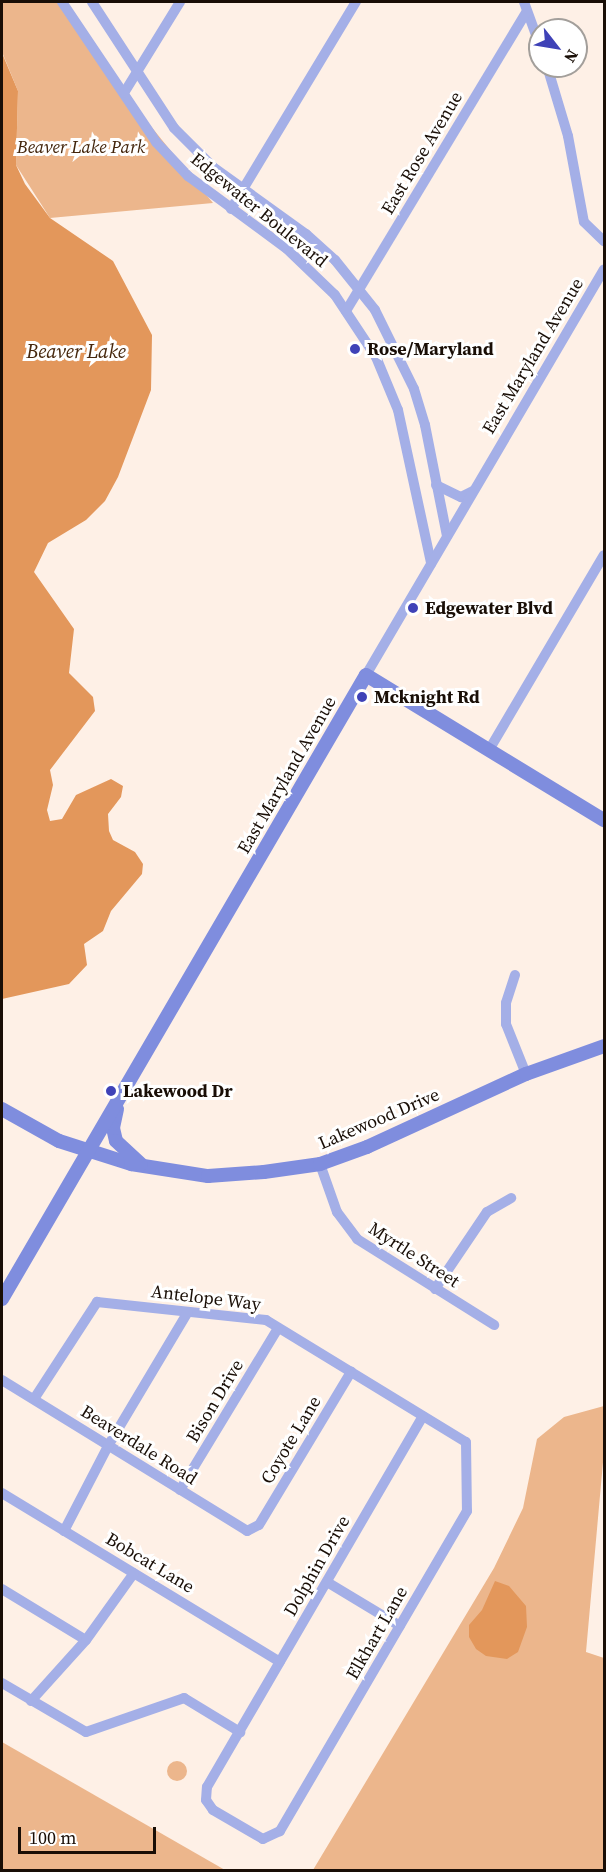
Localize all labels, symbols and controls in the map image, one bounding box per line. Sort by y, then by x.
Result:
north arrow [528,18,588,78]
text: N [559,46,584,67]
street label: East Rose Avenue [377,88,467,218]
park label: Beaver Lake Park [17,136,145,158]
street label: Edgewater Boulevard [186,148,332,272]
street label: East Maryland Avenue [478,274,588,438]
place label: Rose/Maryland [367,338,494,360]
water label: Beaver Lake [26,339,126,363]
marker: Rose/Maryland [348,342,362,356]
place label: Edgewater Blvd [425,597,553,619]
marker: Edgewater Blvd [406,601,420,615]
place label: Mcknight Rd [374,686,480,708]
marker: Mcknight Rd [355,690,369,704]
street label: East Maryland Avenue [233,692,341,858]
place label: Lakewood Dr [123,1080,233,1102]
marker: Lakewood Dr [104,1084,118,1098]
street label: Lakewood Drive [315,1084,443,1154]
street label: Myrtle Street [365,1218,463,1292]
street label: Antelope Way [150,1281,262,1315]
street label: Bison Drive [182,1356,248,1446]
street label: Coyote Lane [256,1392,326,1488]
street label: Beaverdale Road [77,1401,201,1489]
street label: Dolphin Drive [280,1512,354,1620]
street label: Bobcat Lane [102,1528,198,1598]
street label: Elkhart Lane [342,1583,412,1683]
scale bar [21,1815,159,1853]
text: 100 m [29,1825,76,1850]

